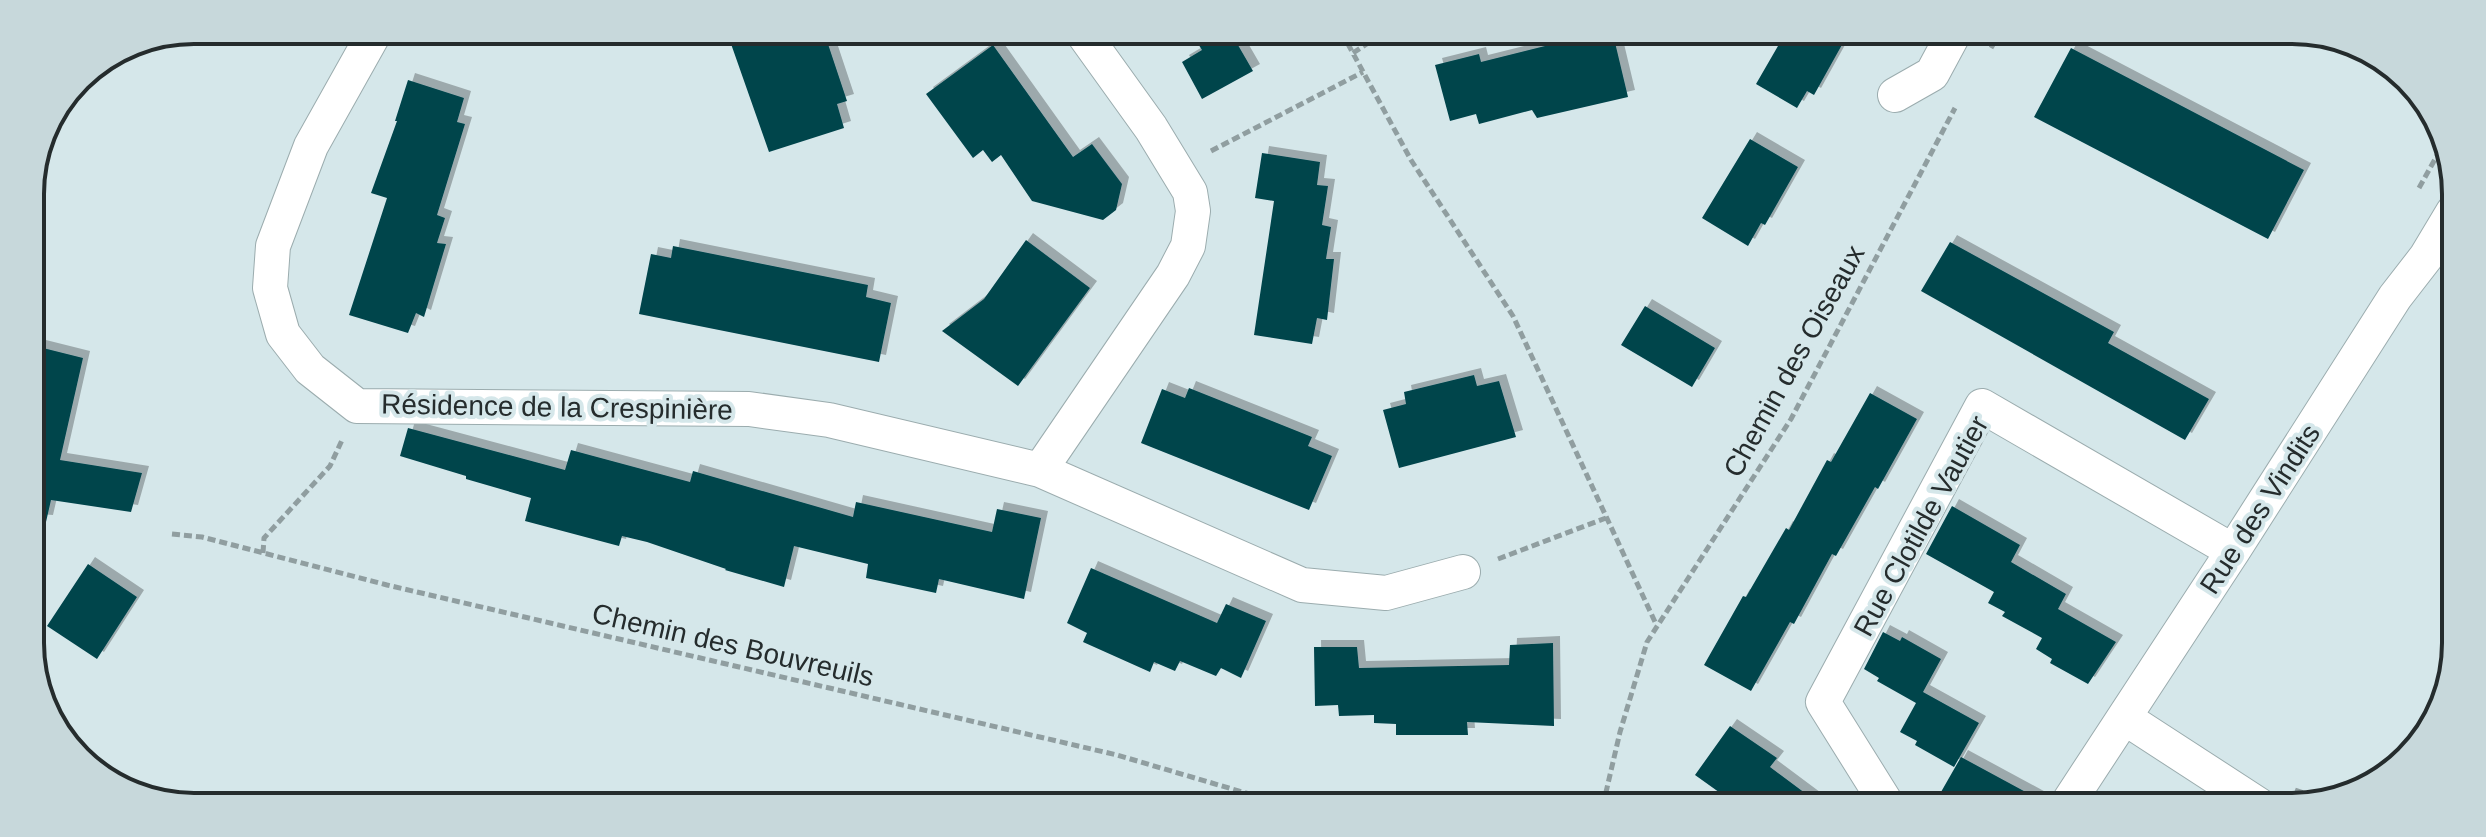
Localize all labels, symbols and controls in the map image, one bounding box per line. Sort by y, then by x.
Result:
street label: Chemin des Oiseaux [1717,240,1871,482]
street label: Résidence de la Crespinière [381,388,733,426]
street label: Rue Clotilde Vautier [1848,410,1994,642]
street label: Rue des Vindits [2194,419,2326,599]
street label: Chemin des Bouvreuils [589,598,877,692]

